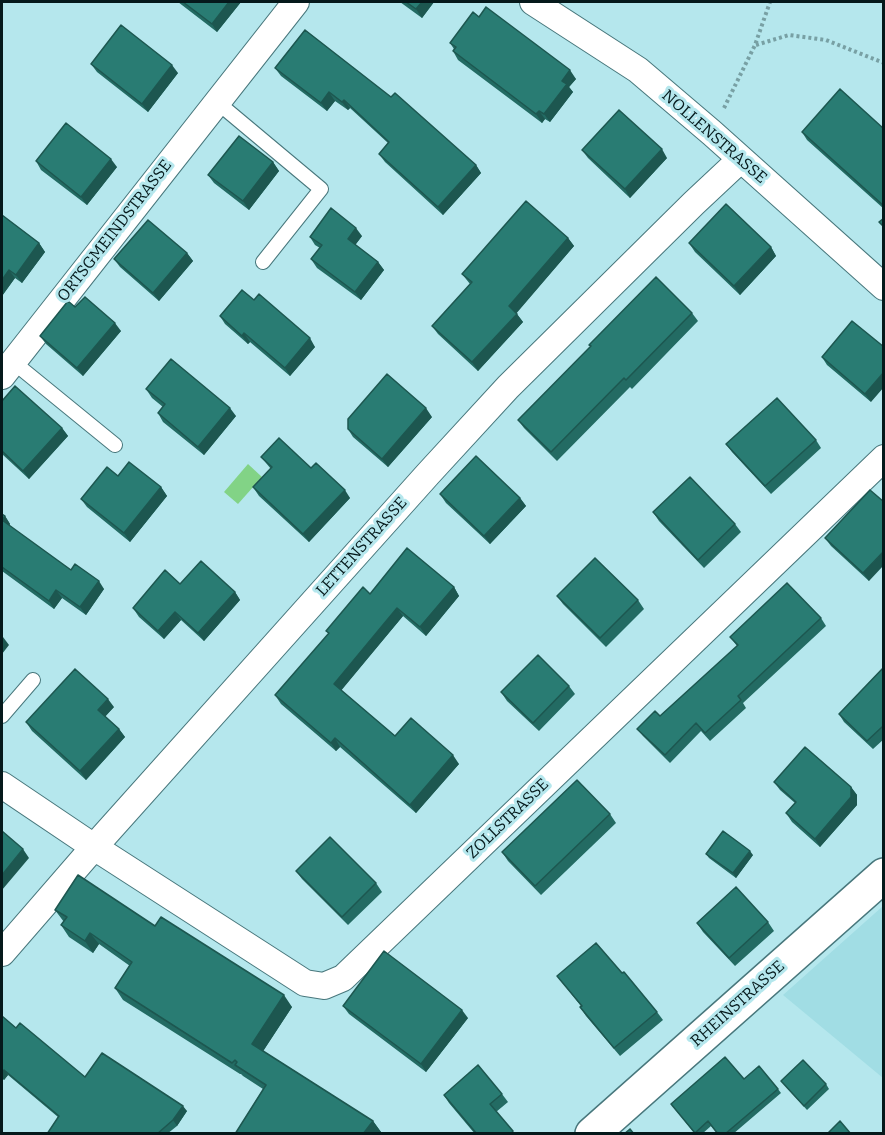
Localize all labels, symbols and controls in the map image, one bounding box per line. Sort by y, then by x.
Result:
street label: NOLLENSTRASSE [658,86,770,188]
street label: ORTSGMEINDSTRASSE [54,156,176,306]
street label: LETTENSTRASSE [312,493,412,601]
street label: ZOLLSTRASSE [463,775,553,863]
street label: RHEINSTRASSE [687,957,789,1051]

